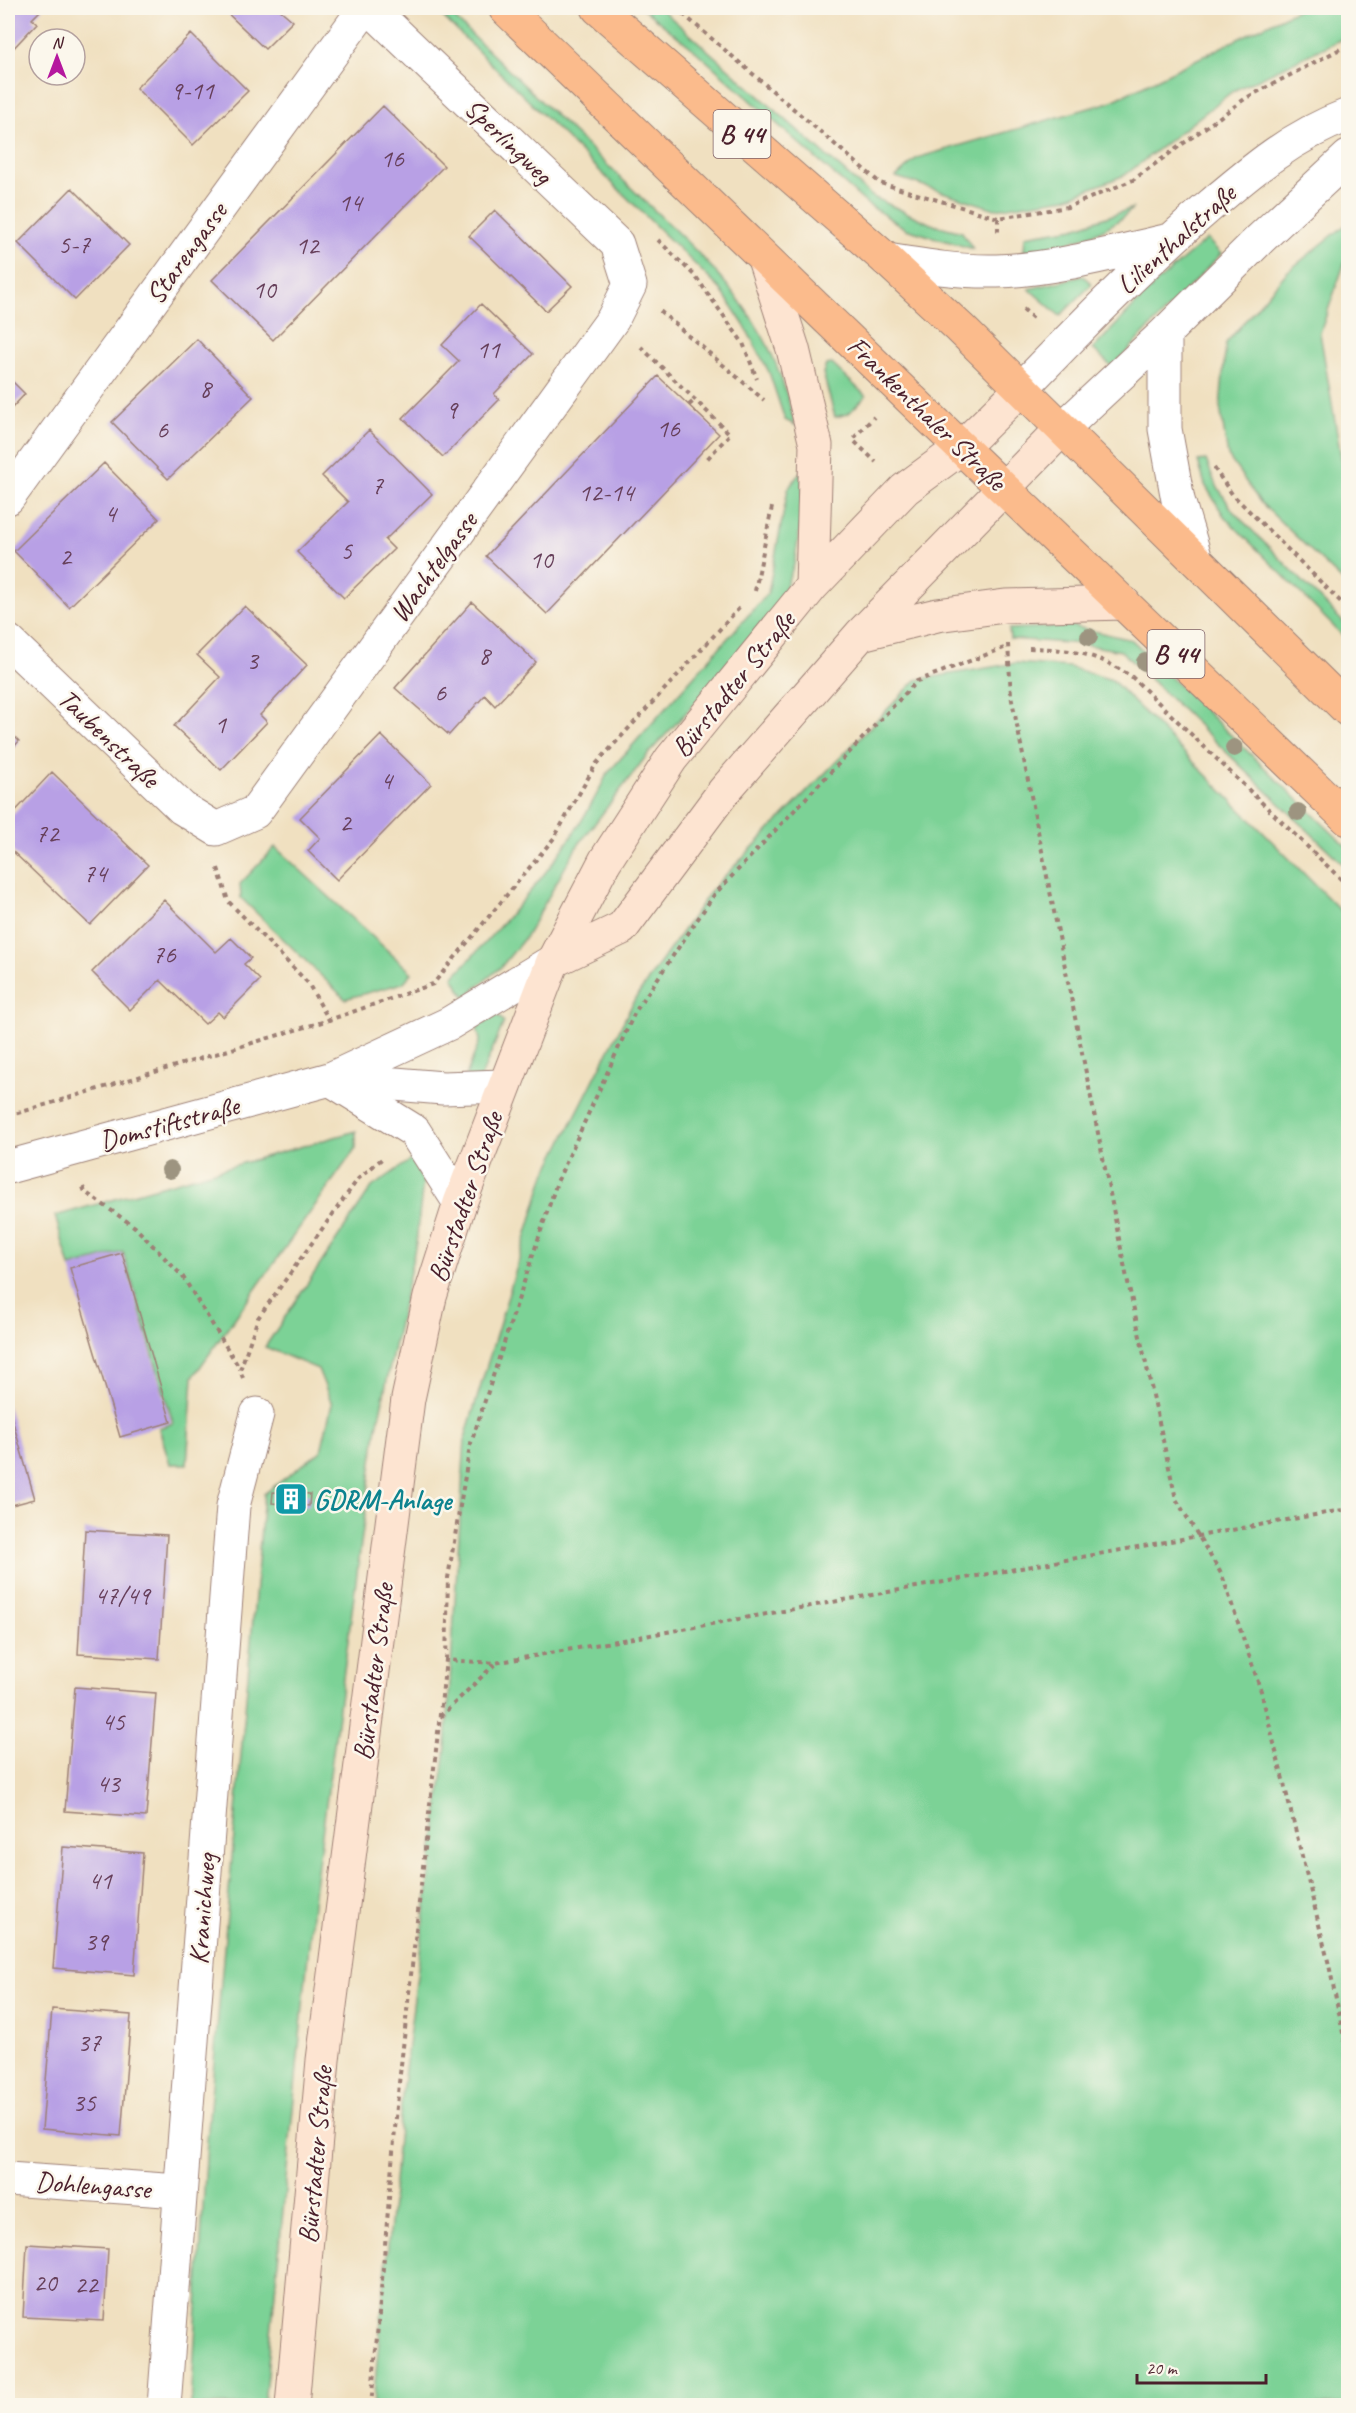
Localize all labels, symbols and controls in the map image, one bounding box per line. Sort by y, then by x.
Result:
north arrow [27,27,87,87]
text: N [52,33,65,53]
house number: 9-11 [170,74,215,107]
street label: Sperlingweg [457,90,561,192]
road number: B 44 [714,110,771,158]
house number: 16 [380,142,405,175]
street label: Lilienthalstraße [1109,175,1244,302]
house number: 14 [338,186,364,219]
street label: Starengasse [137,194,236,311]
house number: 5-7 [58,228,91,261]
house number: 12 [295,229,321,262]
house number: 10 [252,273,278,306]
street label: Frankenthaler Straße [840,328,1015,499]
house number: 11 [476,333,501,366]
house number: 8 [199,372,213,405]
house number: 9 [445,393,459,426]
house number: 16 [656,412,681,445]
house number: 6 [156,413,169,446]
house number: 7 [371,469,384,502]
house number: 12-14 [578,476,636,509]
house number: 4 [104,497,118,530]
street label: Wachtelgasse [381,503,486,629]
house number: 5 [340,534,353,567]
house number: 2 [59,540,73,573]
house number: 10 [529,543,555,576]
street label: Bürstadter Straße [664,603,804,764]
road number: B 44 [1148,630,1204,678]
house number: 8 [478,639,492,672]
house number: 3 [246,644,260,677]
house number: 6 [434,676,447,709]
street label: Taubenstraße [51,681,169,796]
house number: 1 [214,708,227,741]
house number: 4 [380,764,394,797]
house number: 2 [339,806,353,839]
house number: 72 [35,817,61,850]
house number: 74 [83,857,109,890]
house number: 76 [152,938,177,971]
street label: Domstiftstraße [95,1087,244,1158]
street label: Bürstadter Straße [420,1106,511,1287]
building icon: GDRM-Anlage [273,1481,309,1517]
place label: GDRM-Anlage [314,1482,454,1517]
house number: 47/49 [94,1579,152,1612]
street label: Bürstadter Straße [345,1580,401,1762]
house number: 45 [101,1705,126,1738]
house number: 43 [96,1767,122,1800]
street label: Kranichweg [181,1850,223,1966]
house number: 41 [88,1864,113,1897]
house number: 39 [84,1925,110,1958]
house number: 37 [77,2026,102,2059]
street label: Bürstadter Straße [290,2063,340,2245]
house number: 35 [72,2086,97,2119]
street label: Dohlengasse [34,2164,154,2207]
house number: 20 [33,2266,59,2299]
house number: 22 [74,2268,100,2301]
scale bar [1137,2347,1266,2385]
text: 20 m [1146,2357,1179,2379]

